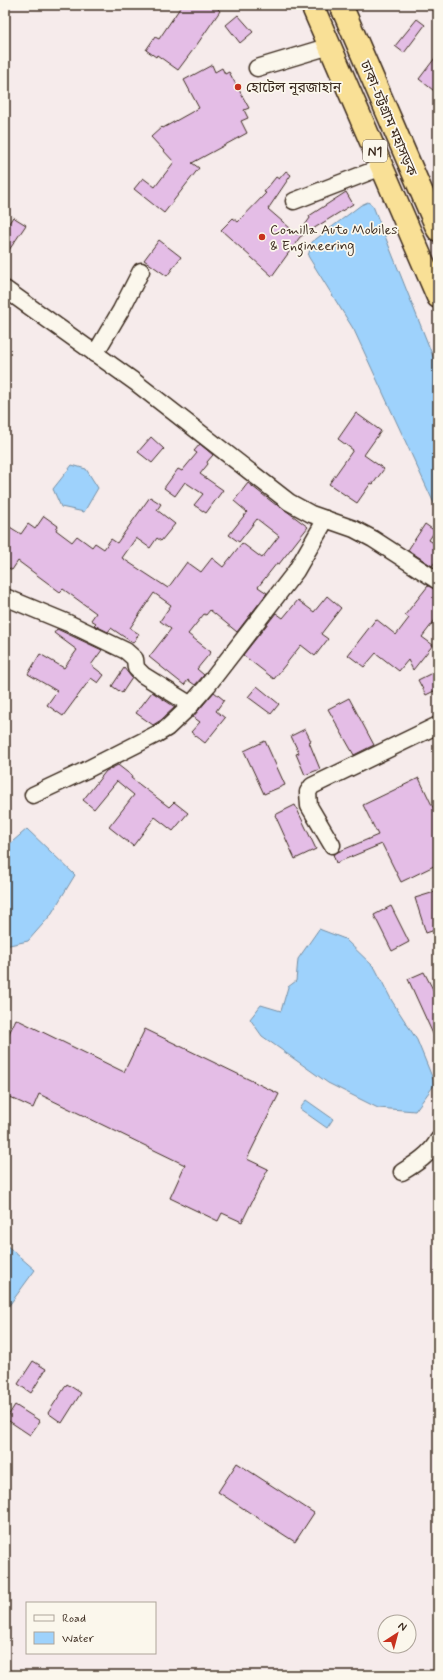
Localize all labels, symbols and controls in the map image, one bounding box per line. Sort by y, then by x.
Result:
street label: ঢাকা-চট্টগ্রাম মহাসড়ক [355,57,421,179]
place label: হোটেল নূরজাহান [246,79,342,97]
marker: হোটেল নূরজাহান [233,82,243,92]
road number: N1 [363,140,387,162]
place label: Comilla Auto Mobiles & Engineering [270,221,398,257]
marker: Comilla Auto Mobiles & Engineering [257,232,267,242]
legend [26,1602,156,1654]
text: Road [62,1611,86,1627]
north arrow [377,1614,417,1654]
text: N [395,1619,409,1635]
text: Water [62,1631,94,1647]

